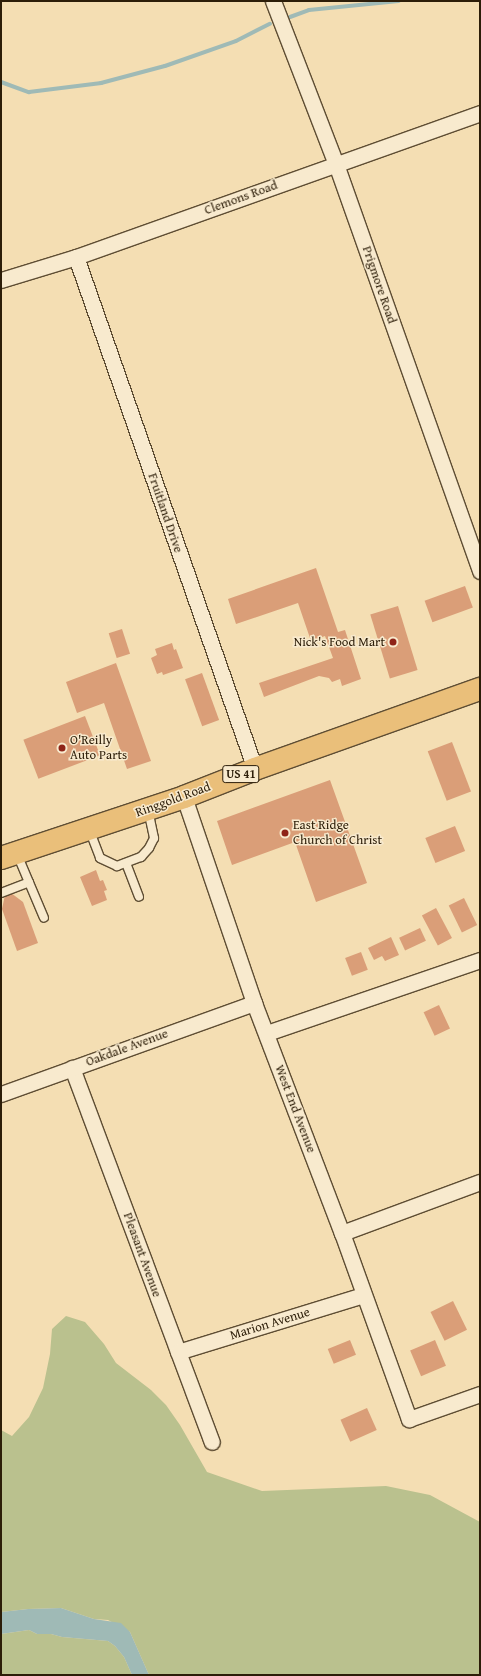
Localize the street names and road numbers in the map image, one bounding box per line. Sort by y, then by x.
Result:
street label: Clemons Road [202,178,280,218]
street label: Prigmore Road [358,244,400,326]
street label: Fruitland Drive [144,471,186,555]
road number: US 41 [222,764,260,784]
street label: Ringgold Road [133,779,213,821]
street label: Oakdale Avenue [84,1026,170,1070]
street label: West End Avenue [271,1063,319,1155]
street label: Pleasant Avenue [119,1211,165,1299]
street label: Marion Avenue [228,1304,312,1344]

